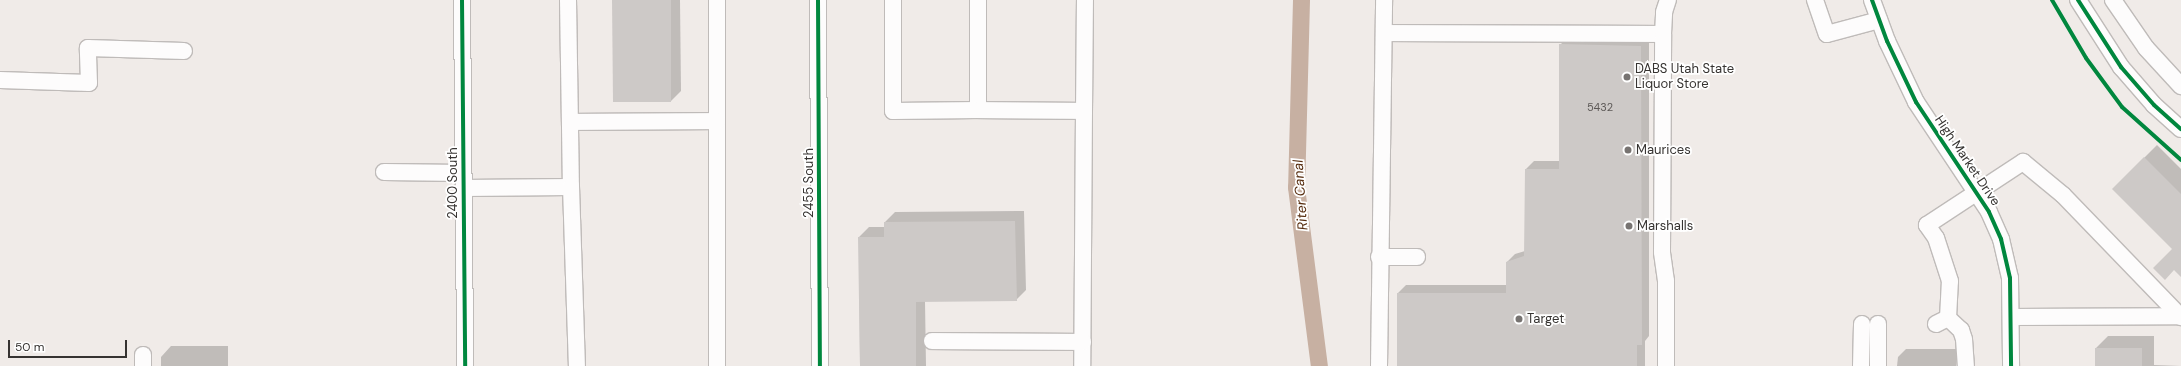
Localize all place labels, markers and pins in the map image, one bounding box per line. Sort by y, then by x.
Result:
place label: DABS Utah State Liquor Store [1635,62,1734,93]
marker: DABS Utah State Liquor Store [1622,72,1632,82]
place label: Maurices [1636,142,1691,158]
marker: Maurices [1623,145,1633,155]
place label: Marshalls [1637,218,1693,234]
marker: Marshalls [1624,221,1634,231]
place label: Target [1527,311,1564,327]
marker: Target [1514,314,1524,324]

